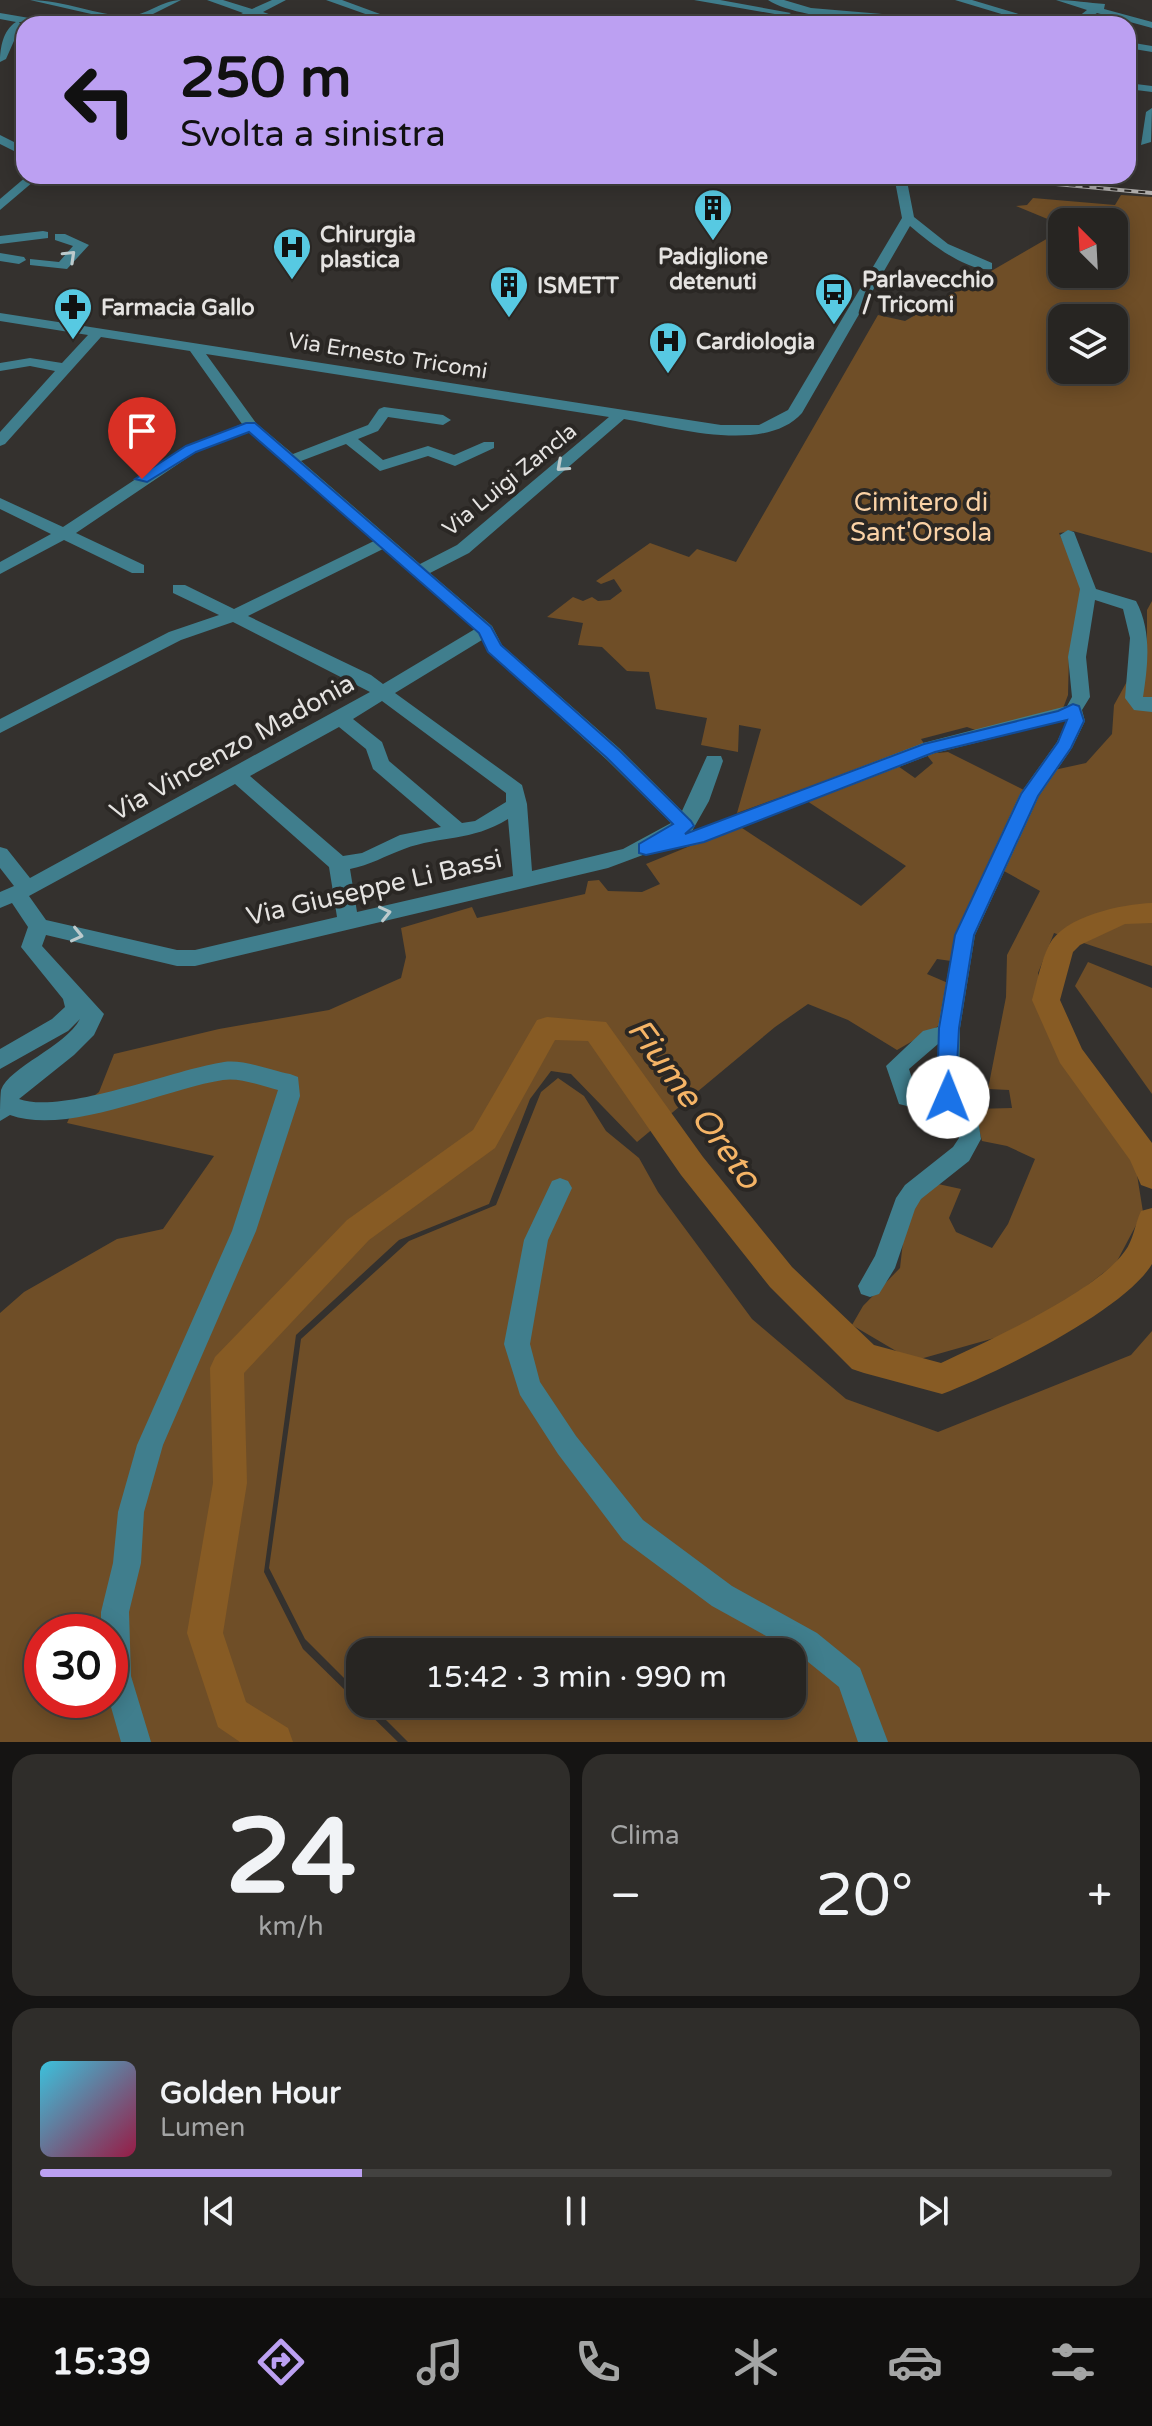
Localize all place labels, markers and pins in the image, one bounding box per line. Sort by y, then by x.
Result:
building icon: Padiglione detenuti [692,187,734,242]
place label: Chirurgia plastica [320,222,416,273]
hospital icon: Chirurgia plastica [271,226,313,281]
place label: Padiglione detenuti [658,244,768,295]
building icon: ISMETT [488,264,530,319]
place label: Parlavecchio / Tricomi [862,267,994,318]
bus stop icon: Parlavecchio / Tricomi [813,271,855,326]
place label: ISMETT [537,273,620,299]
pharmacy icon: Farmacia Gallo [52,286,94,341]
place label: Farmacia Gallo [101,295,255,321]
hospital icon: Cardiologia [647,320,689,375]
place label: Cardiologia [696,329,815,355]
pin [108,397,176,479]

